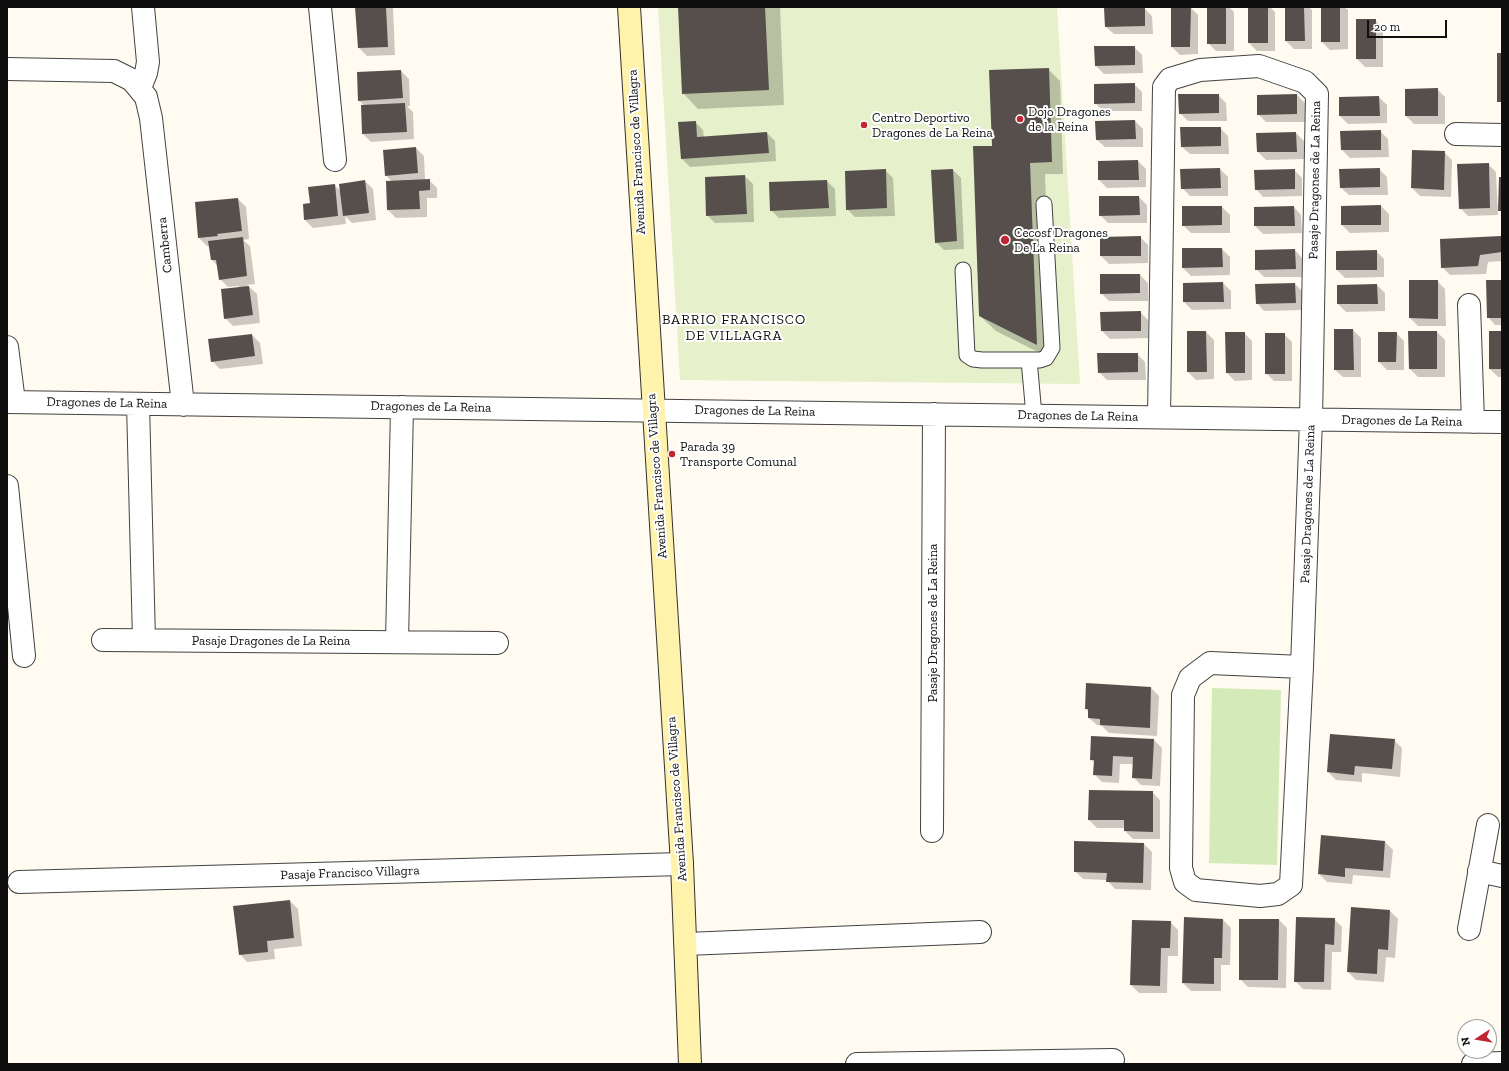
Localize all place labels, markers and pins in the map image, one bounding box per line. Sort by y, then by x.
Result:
place label: Dojo Dragones de la Reina [1028,104,1111,135]
place label: Centro Deportivo Dragones de La Reina [872,110,993,141]
marker: Dojo Dragones de la Reina [1015,114,1025,124]
marker: Centro Deportivo Dragones de La Reina [859,120,869,130]
place label: Cecosf Dragones De La Reina [1014,225,1108,256]
marker: Cecosf Dragones De La Reina [999,234,1011,246]
place label: Parada 39 Transporte Comunal [680,439,797,470]
marker: Parada 39 Transporte Comunal [667,449,677,459]

